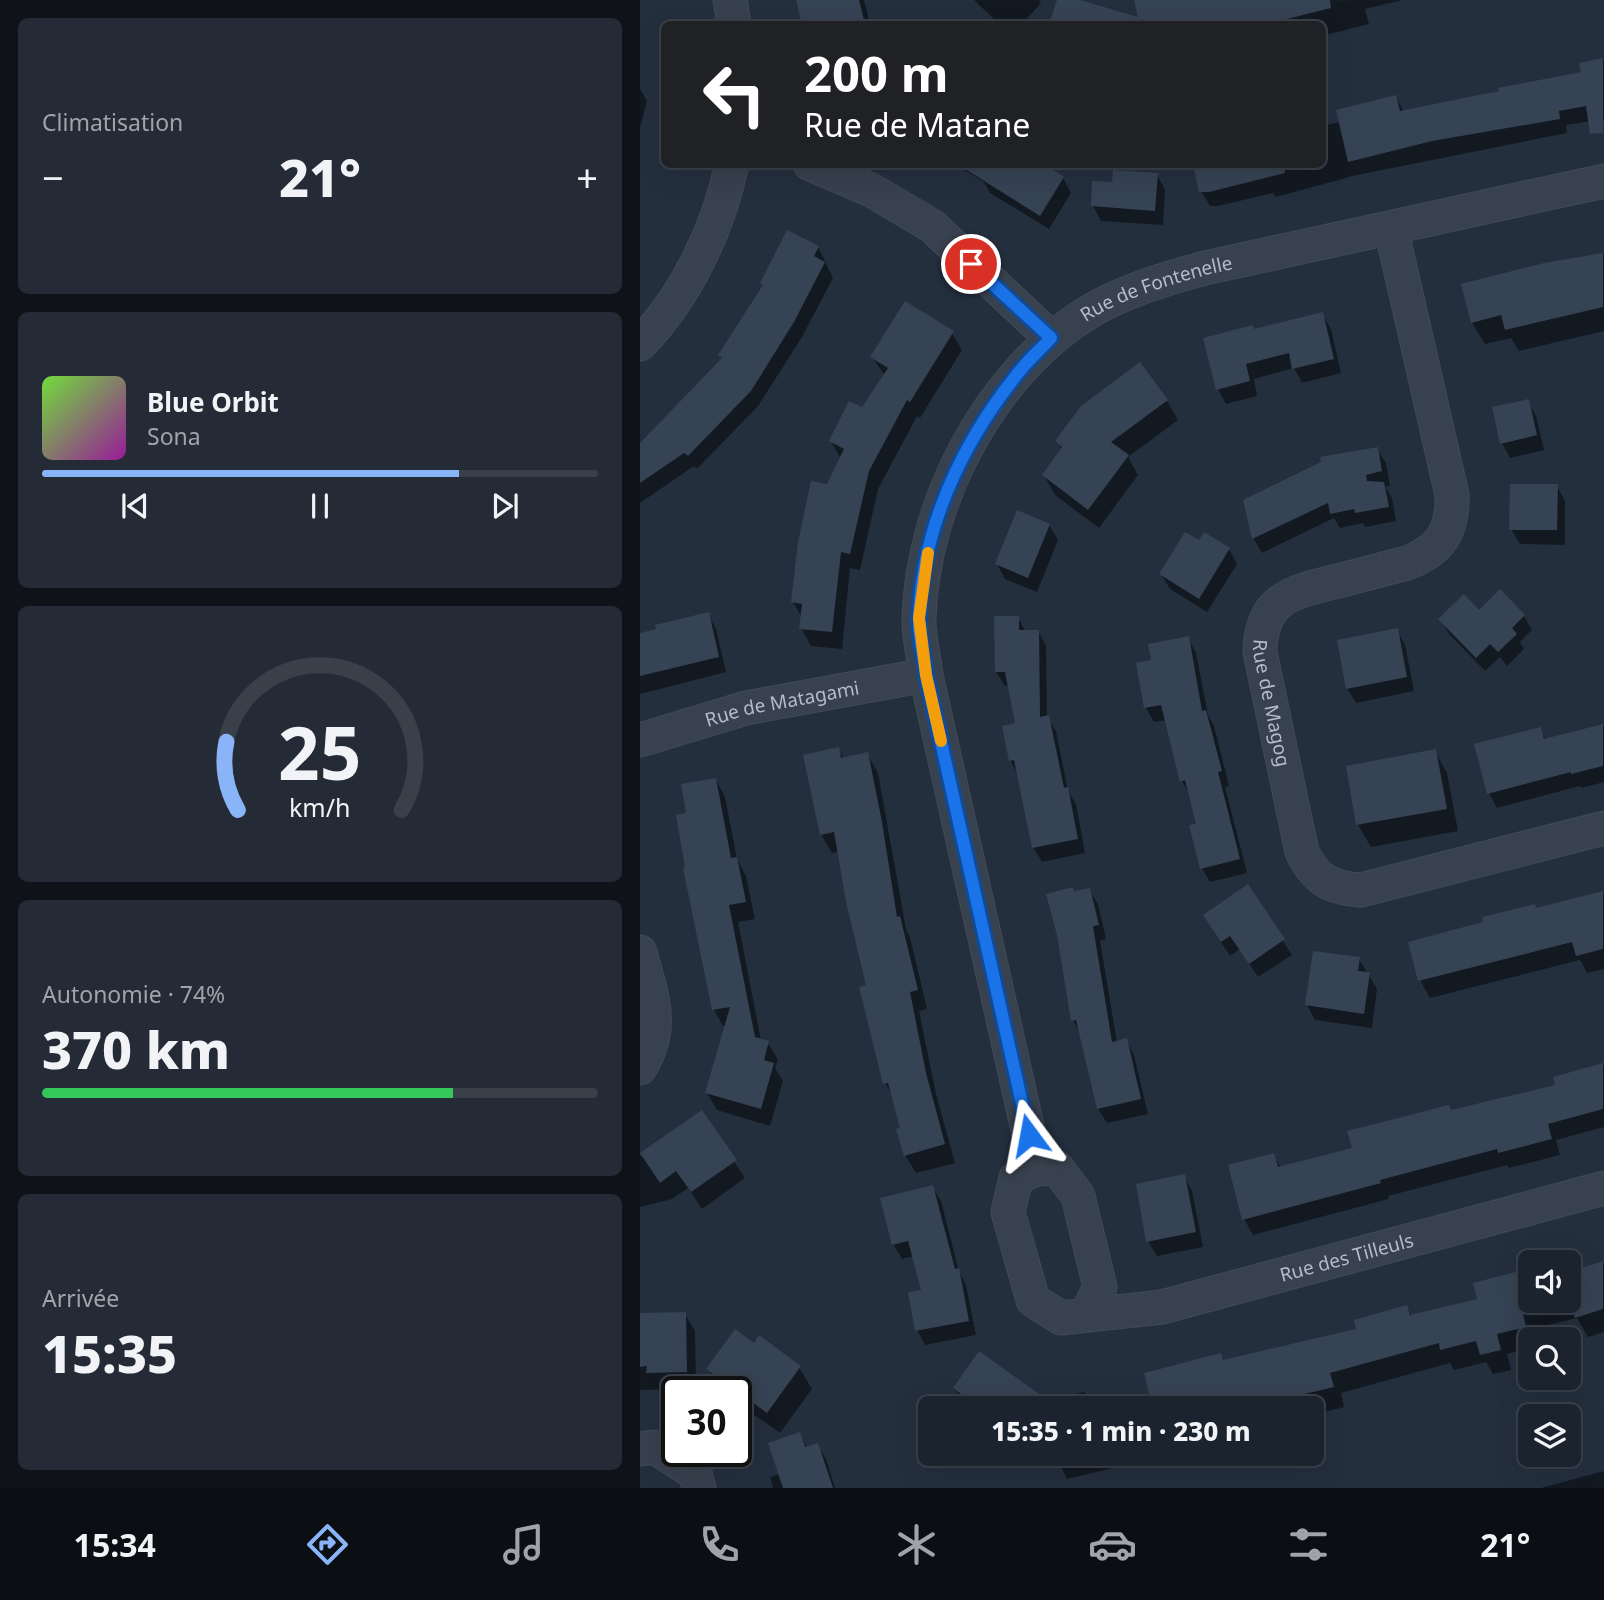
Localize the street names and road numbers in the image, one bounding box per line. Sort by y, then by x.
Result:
street label: Rue de Fontenelle [1075,249,1235,327]
street label: Rue de Magog [1247,638,1297,769]
street label: Rue de Matagami [702,675,861,733]
street label: Rue des Tilleuls [1277,1227,1416,1288]

